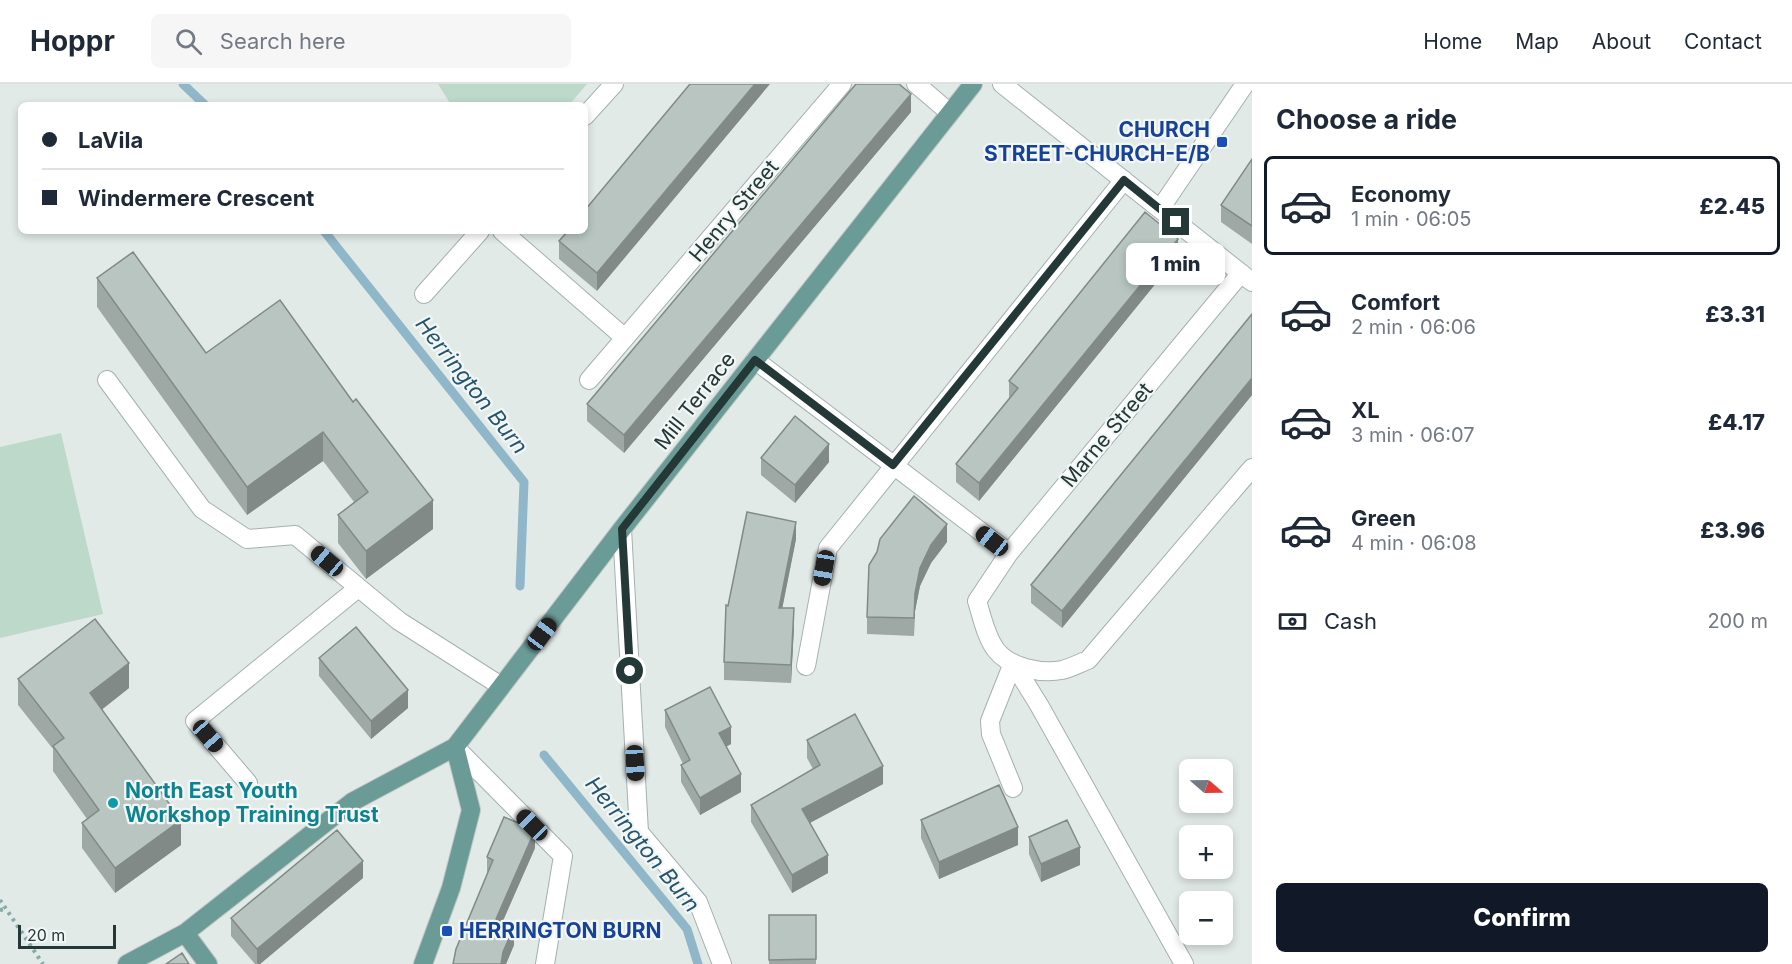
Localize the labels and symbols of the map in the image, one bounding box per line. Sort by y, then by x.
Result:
place label: CHURCH STREET-CHURCH-E/B [984,117,1210,166]
marker: CHURCH STREET-CHURCH-E/B [1215,135,1229,149]
street label: Henry Street [684,154,784,267]
route end [1162,208,1189,235]
callout: 1 min [1126,243,1226,285]
water label: Herrington Burn [410,311,534,459]
street label: Mill Terrace [649,347,740,454]
street label: Marne Street [1056,377,1158,492]
car [972,523,1012,559]
car [307,543,347,579]
car [812,549,836,587]
car [524,614,560,654]
route start [616,657,643,684]
car [189,717,227,755]
car [625,745,645,781]
north arrow [1179,759,1233,813]
water label: Herrington Burn [580,771,706,917]
place label: North East Youth Workshop Training Trust [125,778,379,827]
marker: North East Youth Workshop Training Trust [106,796,120,810]
car [513,806,551,844]
place label: HERRINGTON BURN [459,918,662,943]
scale bar [18,922,116,950]
marker: HERRINGTON BURN [440,924,454,938]

